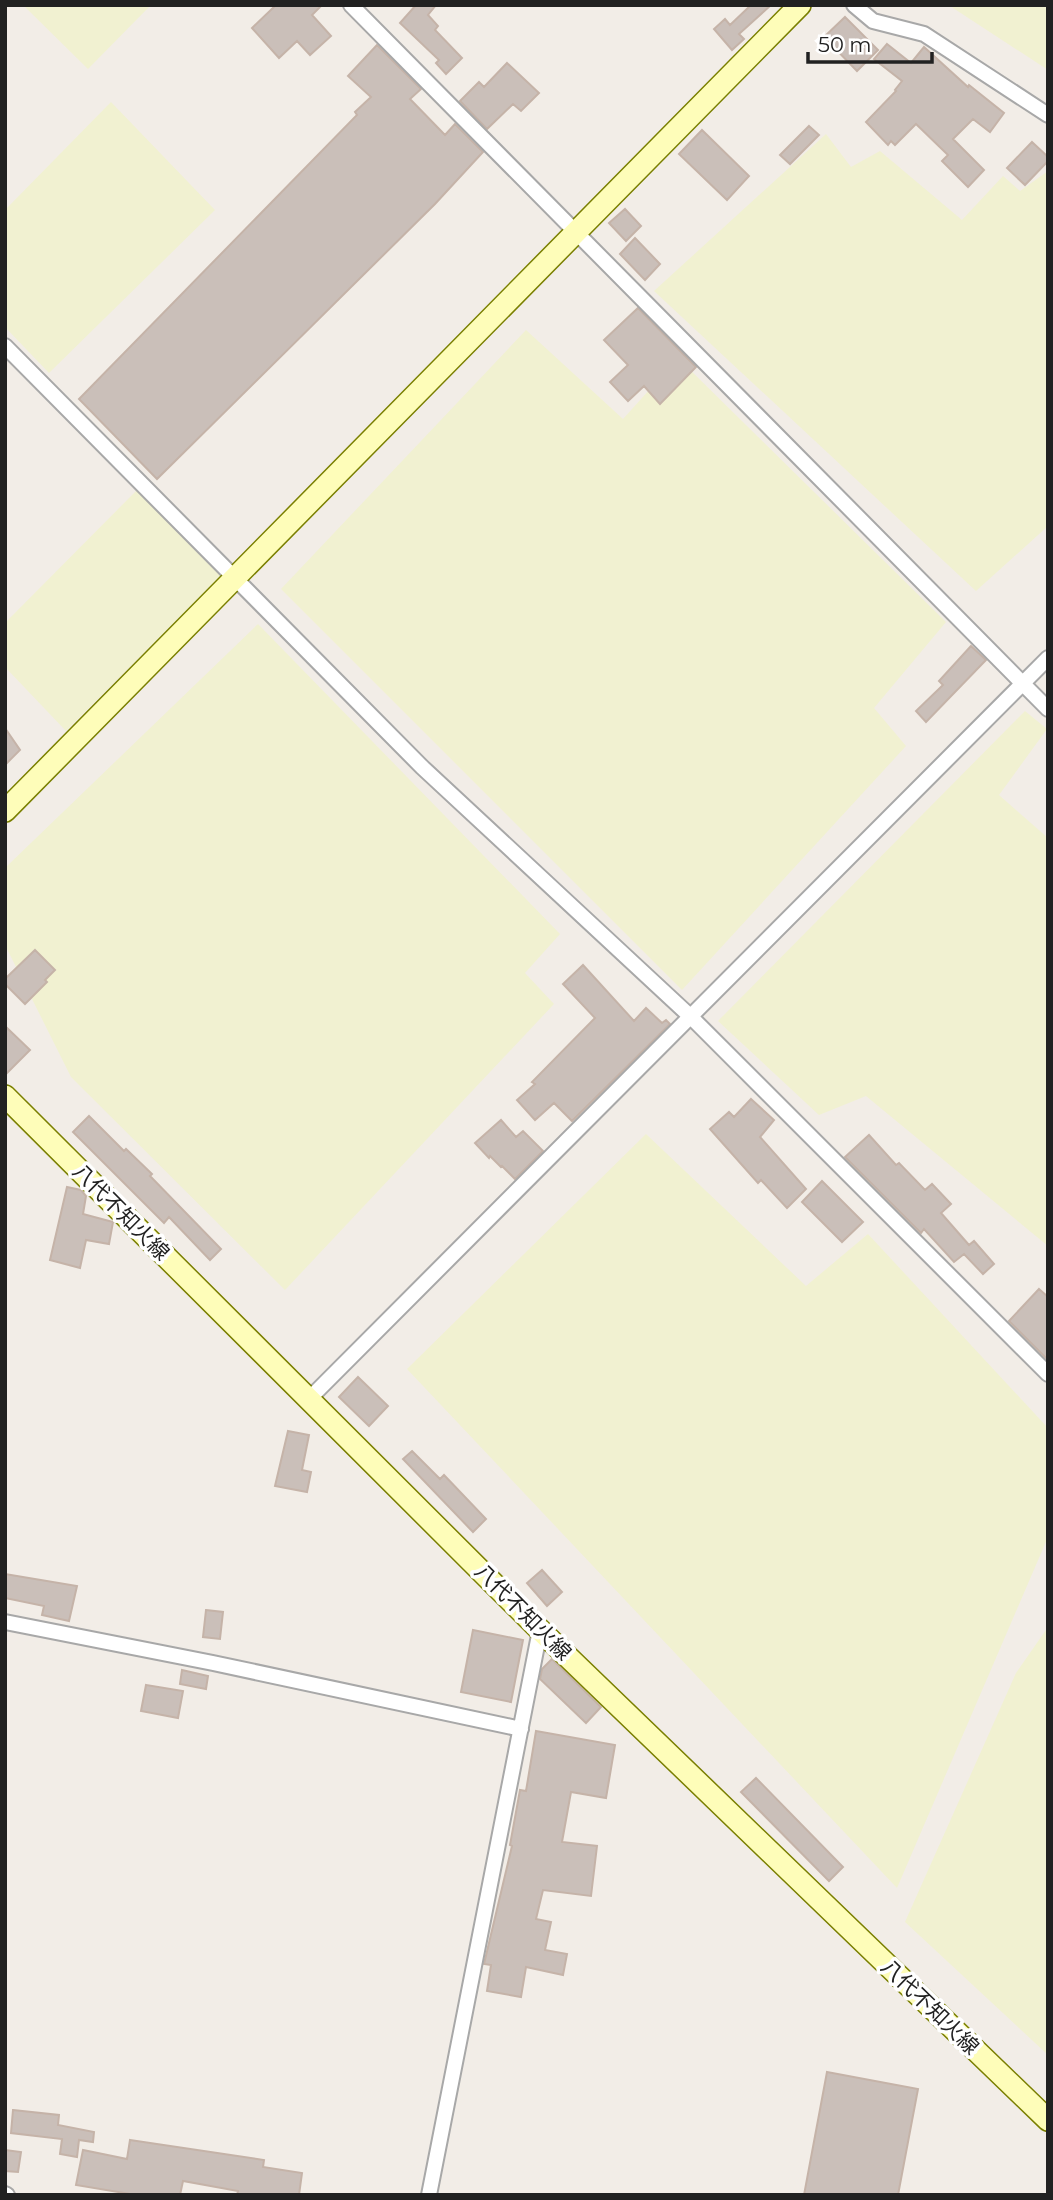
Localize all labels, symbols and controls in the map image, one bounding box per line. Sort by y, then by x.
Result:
scale bar [808,21,932,65]
text: 50 m [818,32,872,57]
street label: 八代不知火線 [68,1158,175,1265]
street label: 八代不知火線 [470,1558,577,1665]
street label: 八代不知火線 [876,1954,984,2059]

